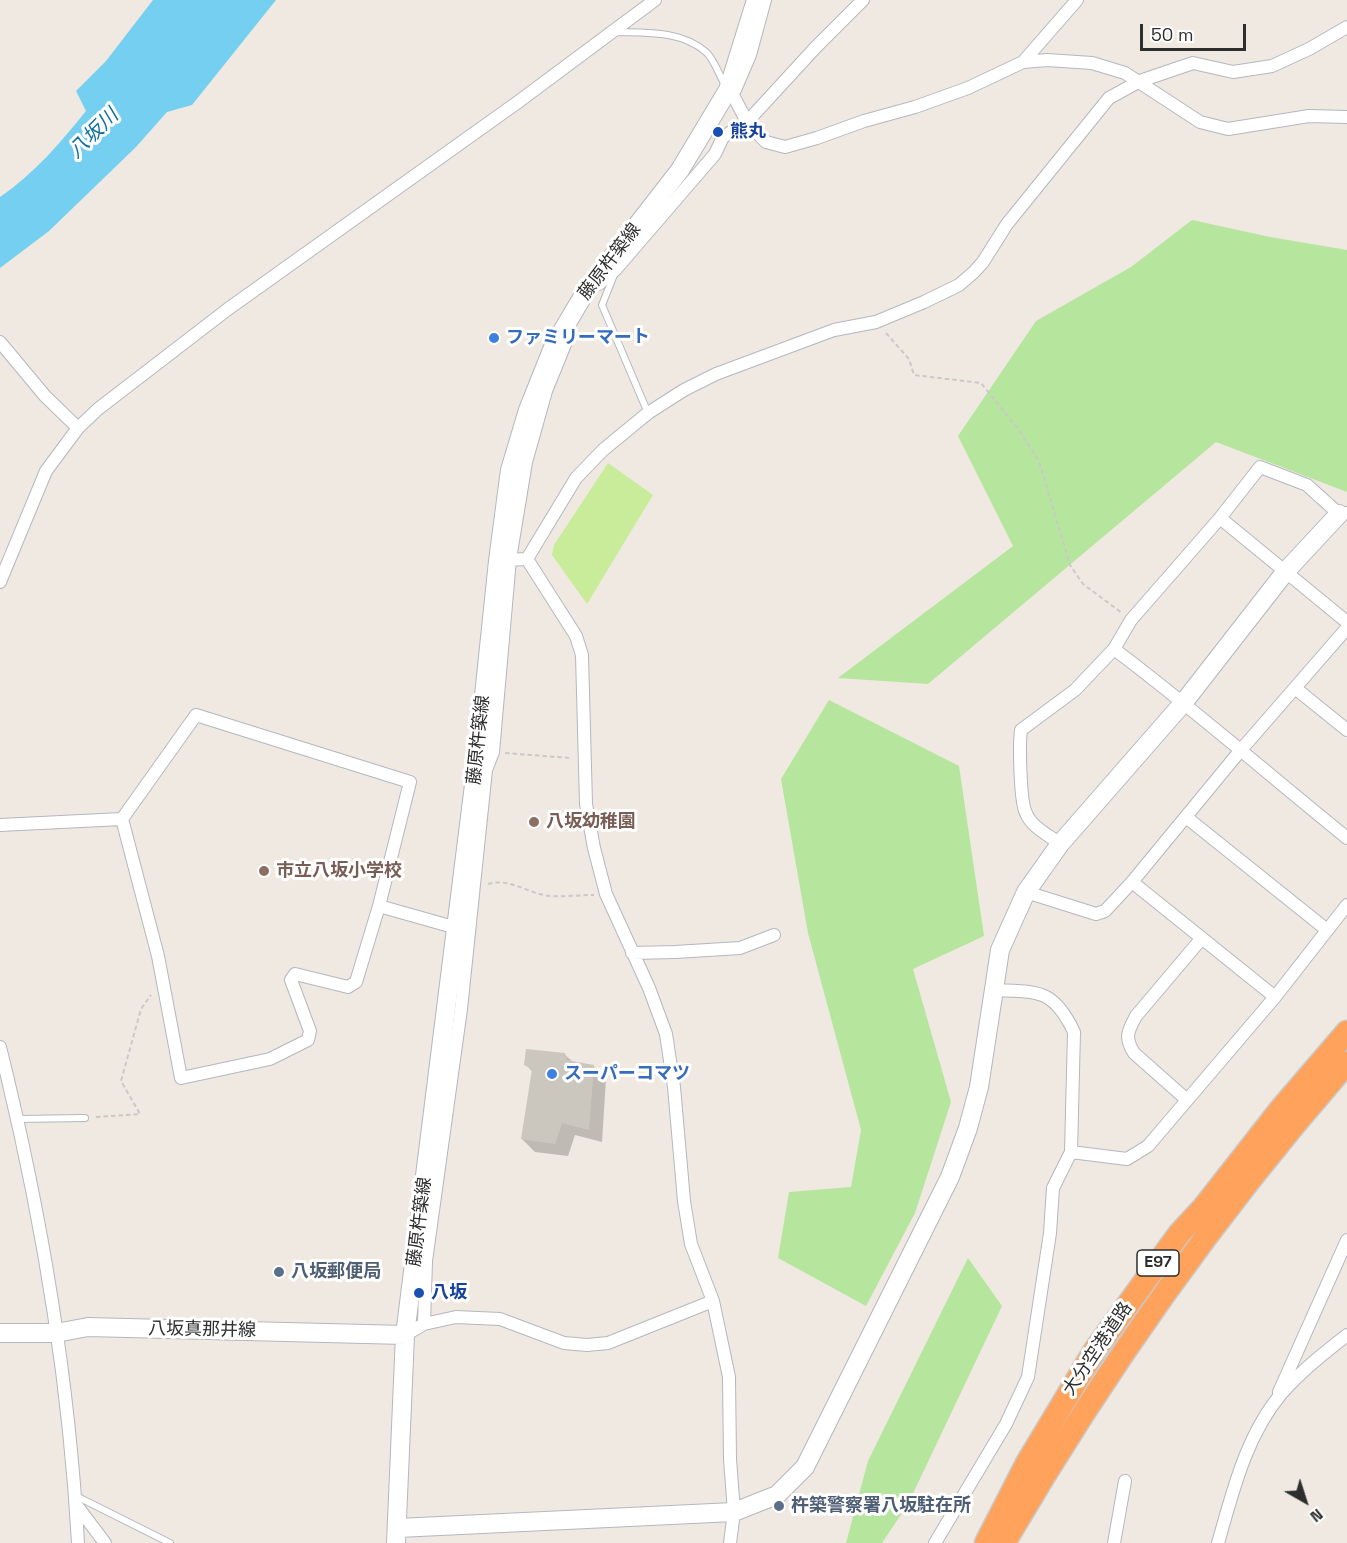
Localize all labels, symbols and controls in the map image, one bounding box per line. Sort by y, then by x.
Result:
scale bar [1143,12,1250,50]
text: 50 m [1151,23,1193,46]
water label: 八坂川 [64,104,124,164]
place label: 熊丸 [730,121,766,143]
marker: 熊丸 [711,125,725,139]
street label: 藤原杵築線 [574,220,646,304]
place label: ファミリーマート [506,327,650,349]
marker: ファミリーマート [487,331,501,345]
street label: 藤原杵築線 [464,694,494,786]
place label: 八坂幼稚園 [546,811,636,833]
marker: 八坂幼稚園 [527,815,541,829]
place label: 市立八坂小学校 [276,860,402,882]
marker: 市立八坂小学校 [257,864,271,878]
place label: スーパーコマツ [564,1063,690,1085]
marker: スーパーコマツ [545,1067,559,1081]
street label: 藤原杵築線 [404,1176,436,1268]
road number: E97 [1137,1250,1179,1276]
place label: 八坂郵便局 [291,1261,381,1283]
marker: 八坂郵便局 [272,1265,286,1279]
place label: 八坂 [431,1282,467,1304]
marker: 八坂 [412,1286,426,1300]
street label: 大分空港道路 [1059,1298,1137,1400]
street label: 八坂真那井線 [148,1318,256,1342]
north arrow [1275,1471,1335,1531]
place label: 杵築警察署八坂駐在所 [791,1495,971,1517]
marker: 杵築警察署八坂駐在所 [772,1499,786,1513]
text: N [1306,1504,1327,1527]

